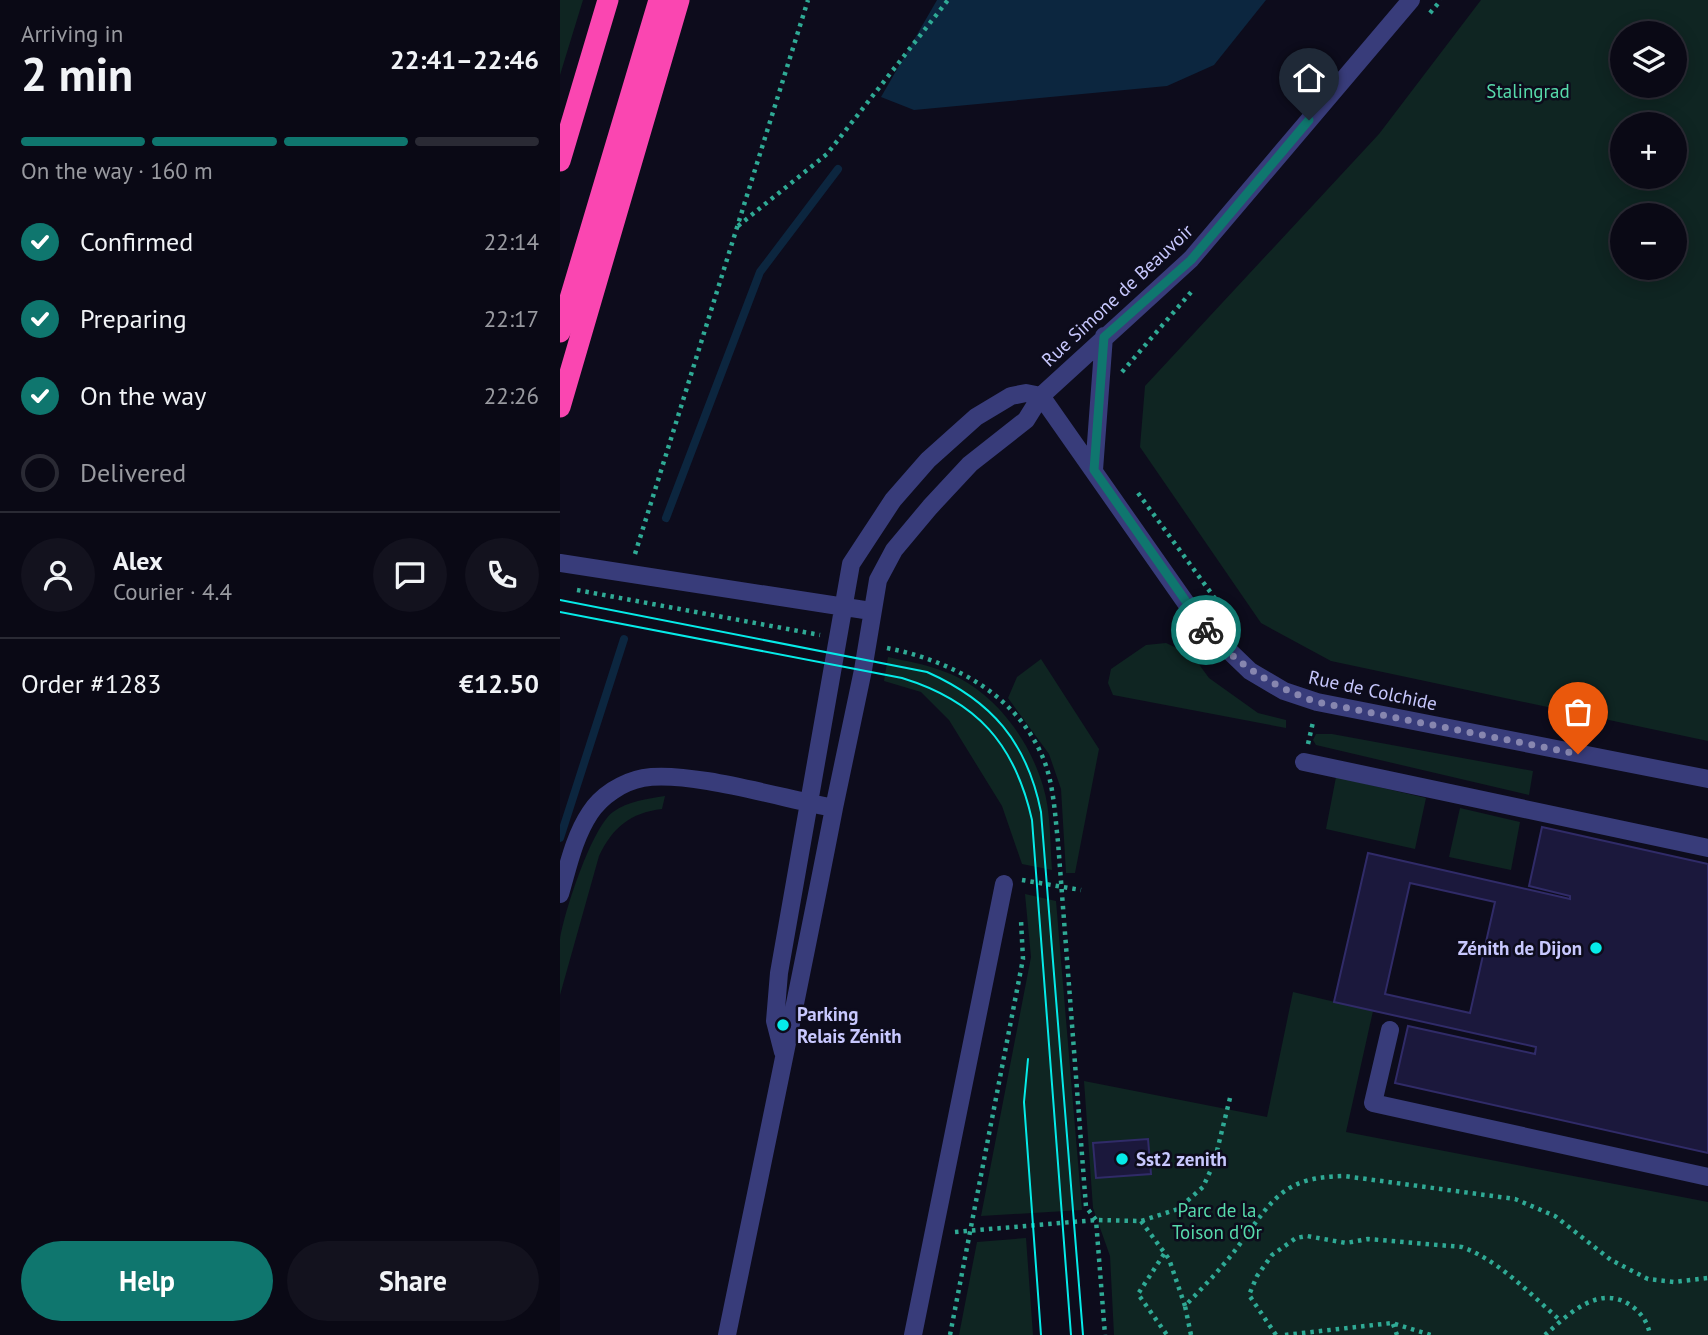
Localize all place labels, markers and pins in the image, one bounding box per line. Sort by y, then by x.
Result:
pin [1279,48,1339,120]
pin [1548,682,1608,754]
place label: Zénith de Dijon [1458,936,1582,960]
marker: Zénith de Dijon [1588,940,1604,956]
place label: Parking Relais Zénith [797,1002,902,1048]
marker: Parking Relais Zénith [775,1017,791,1033]
place label: Sst2 zenith [1136,1147,1227,1171]
marker: Sst2 zenith [1114,1151,1130,1167]

